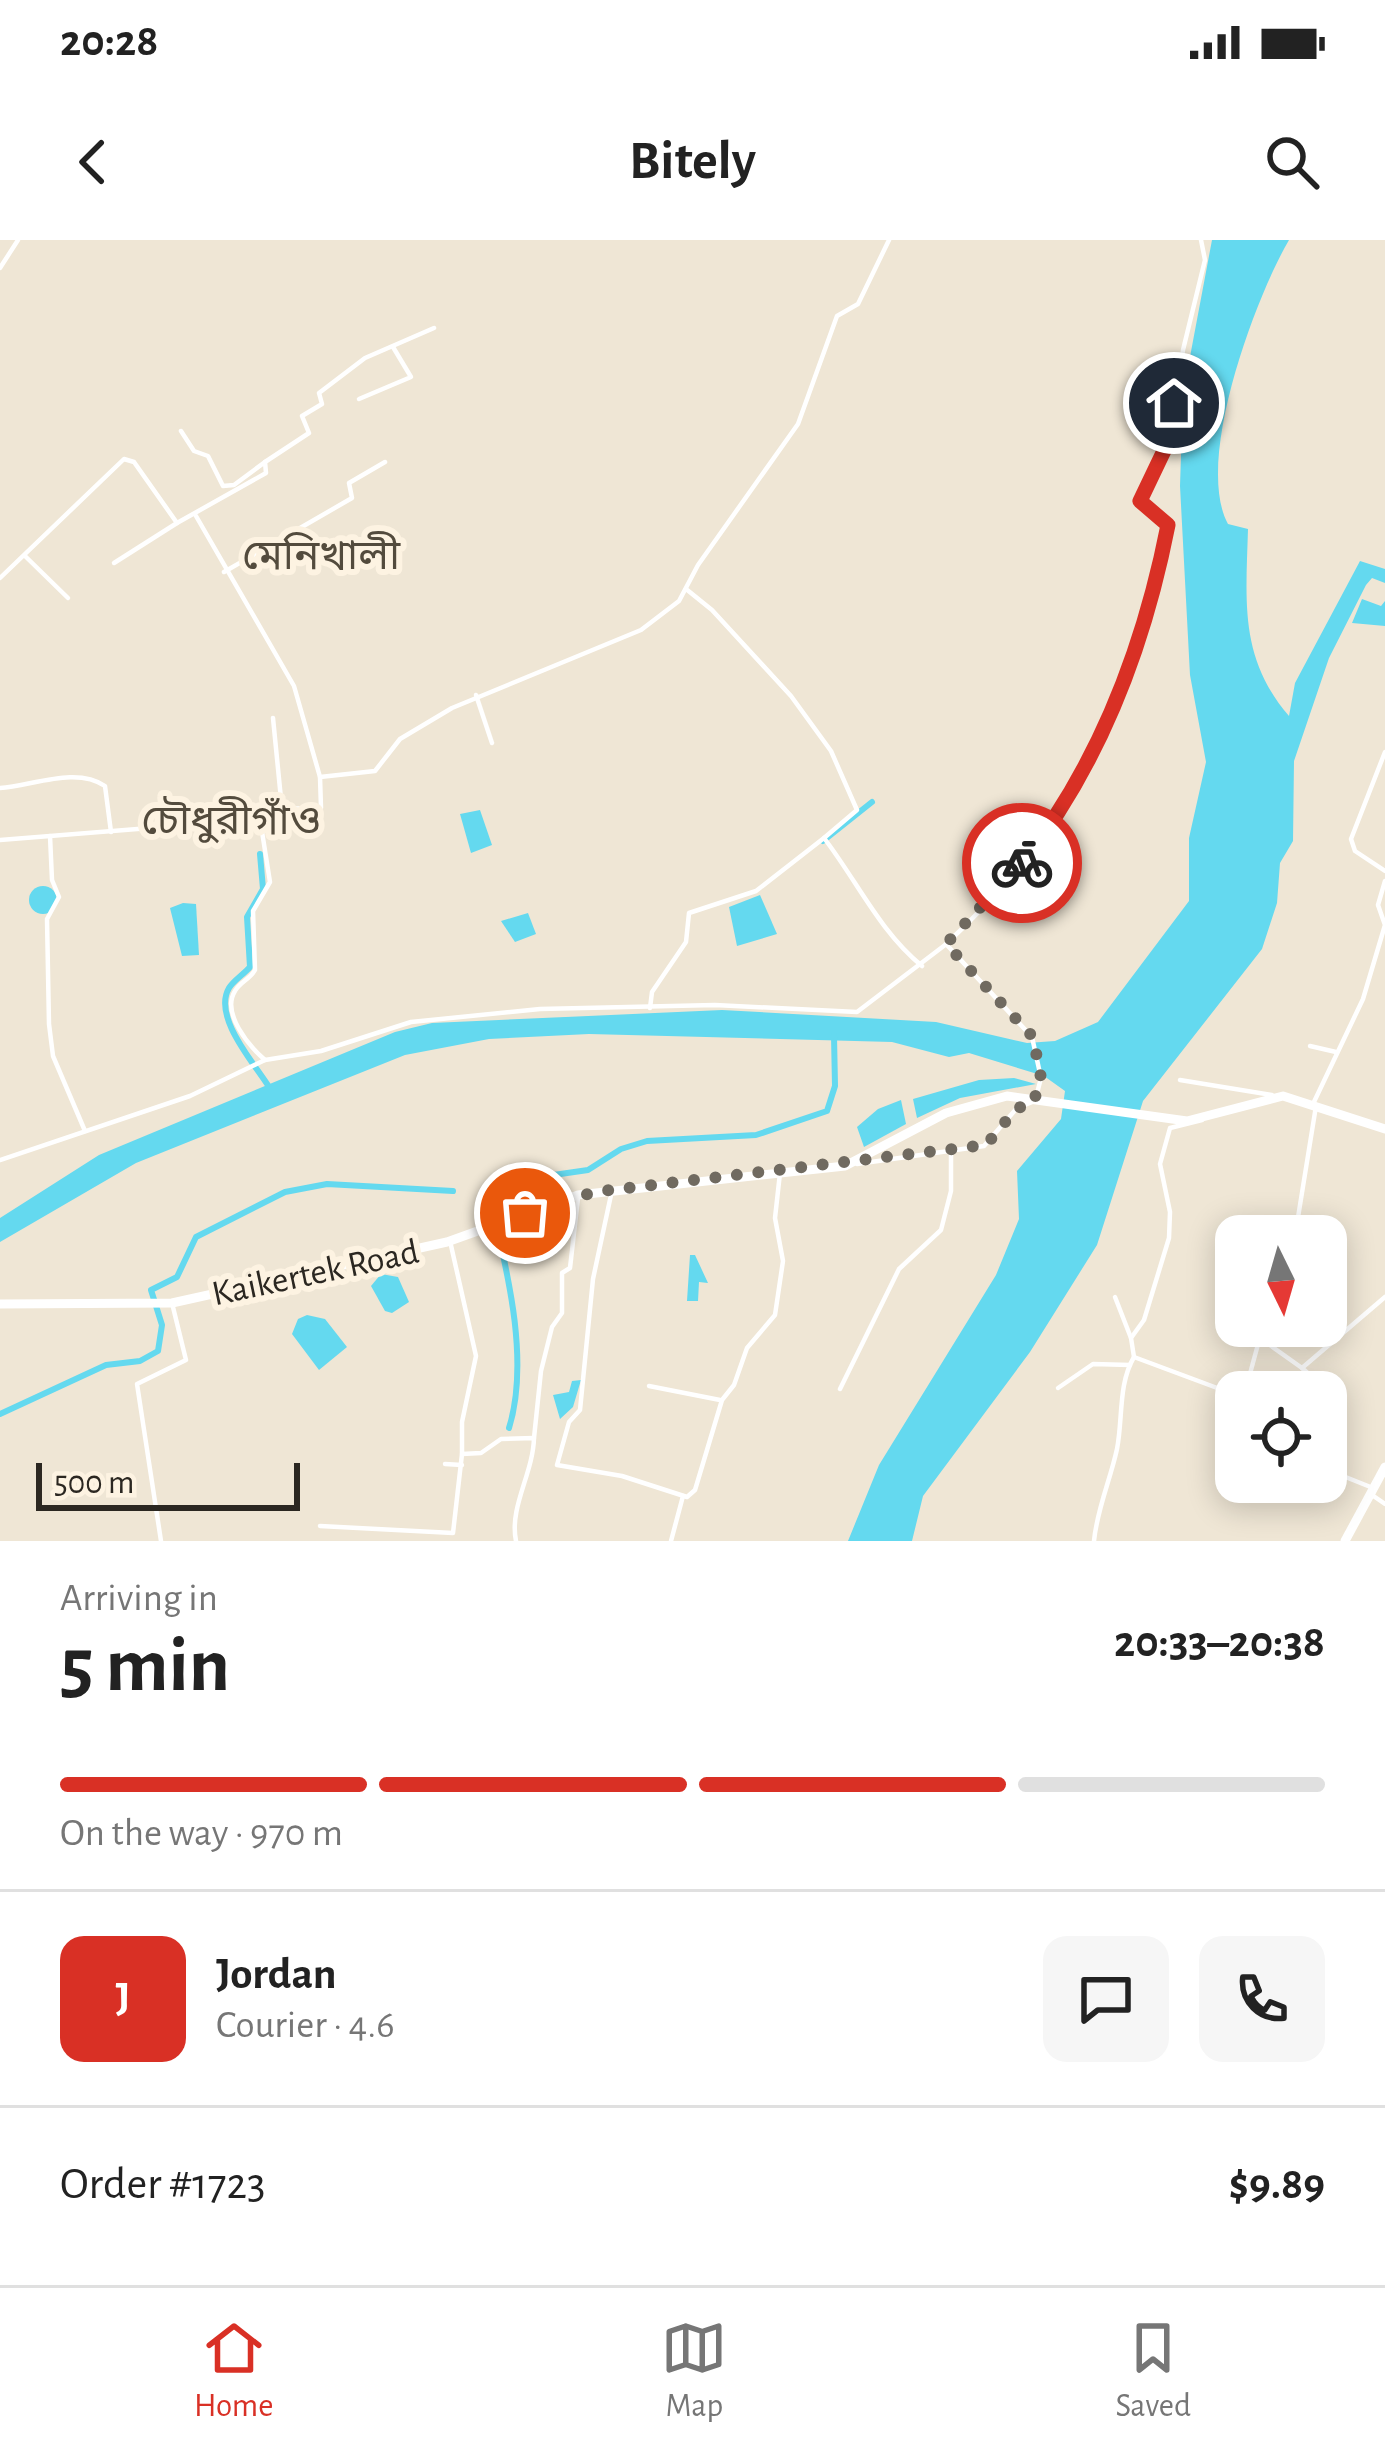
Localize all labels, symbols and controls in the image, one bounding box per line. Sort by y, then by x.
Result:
text: 20:28 [60,19,158,64]
icon: back [60,129,126,195]
icon: search [1259,129,1325,195]
text: Bitely [629,135,756,189]
pin [1123,352,1225,454]
icon: home [1141,370,1207,436]
district label: মেনিখালী [242,531,401,577]
district label: চৌধুরীগাঁও [141,796,321,844]
courier [962,803,1082,923]
icon: bike [989,830,1055,896]
pin [474,1162,576,1264]
icon: bag [492,1180,558,1246]
north arrow [1215,1215,1347,1347]
map controls [1215,1215,1347,1503]
street label: Kaikertek Road [209,1233,422,1312]
button: locate [1215,1371,1347,1503]
scale bar [36,1457,300,1510]
text: 500 m [54,1467,135,1500]
text: Arriving in [60,1579,218,1618]
text: 20:33–20:38 [1114,1620,1325,1665]
text: 5 min [60,1628,230,1706]
text: On the way · 970 m [60,1814,343,1853]
button: chat [1043,1936,1169,2062]
button: phone [1199,1936,1325,2062]
text: Jordan [216,1952,337,1997]
text: J [115,1976,131,2021]
text: Courier · 4.6 [216,2006,395,2045]
text: Order #1723 [60,2162,266,2207]
text: $9.89 [1229,2162,1325,2207]
tab: Home [194,2315,273,2427]
tab: Map [661,2315,727,2427]
tab: Saved [1115,2315,1191,2427]

